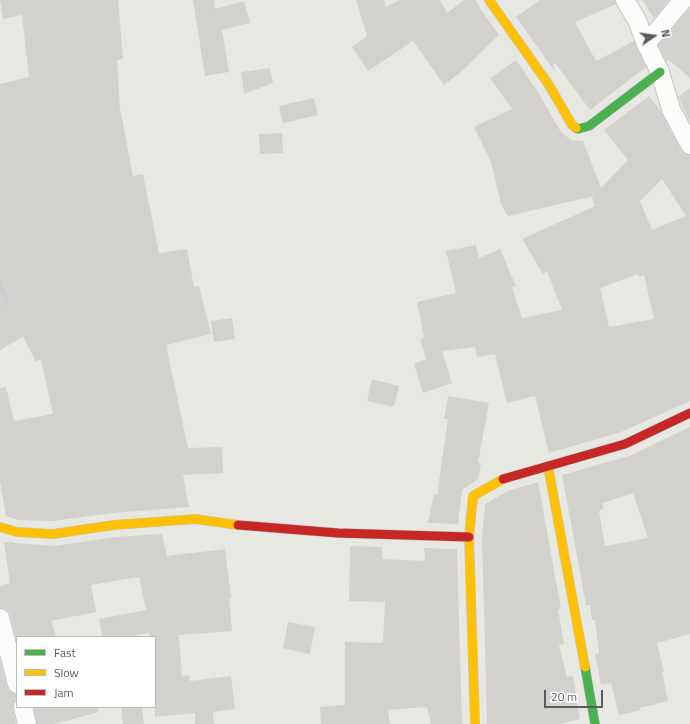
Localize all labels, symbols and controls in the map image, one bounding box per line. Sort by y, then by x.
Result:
north arrow [634,16,674,56]
text: N [657,28,674,39]
legend [16,636,156,708]
text: Fast [54,643,76,662]
text: Slow [54,663,79,682]
scale bar [546,682,605,708]
text: Jam [54,683,74,702]
text: 20 m [551,687,577,706]

